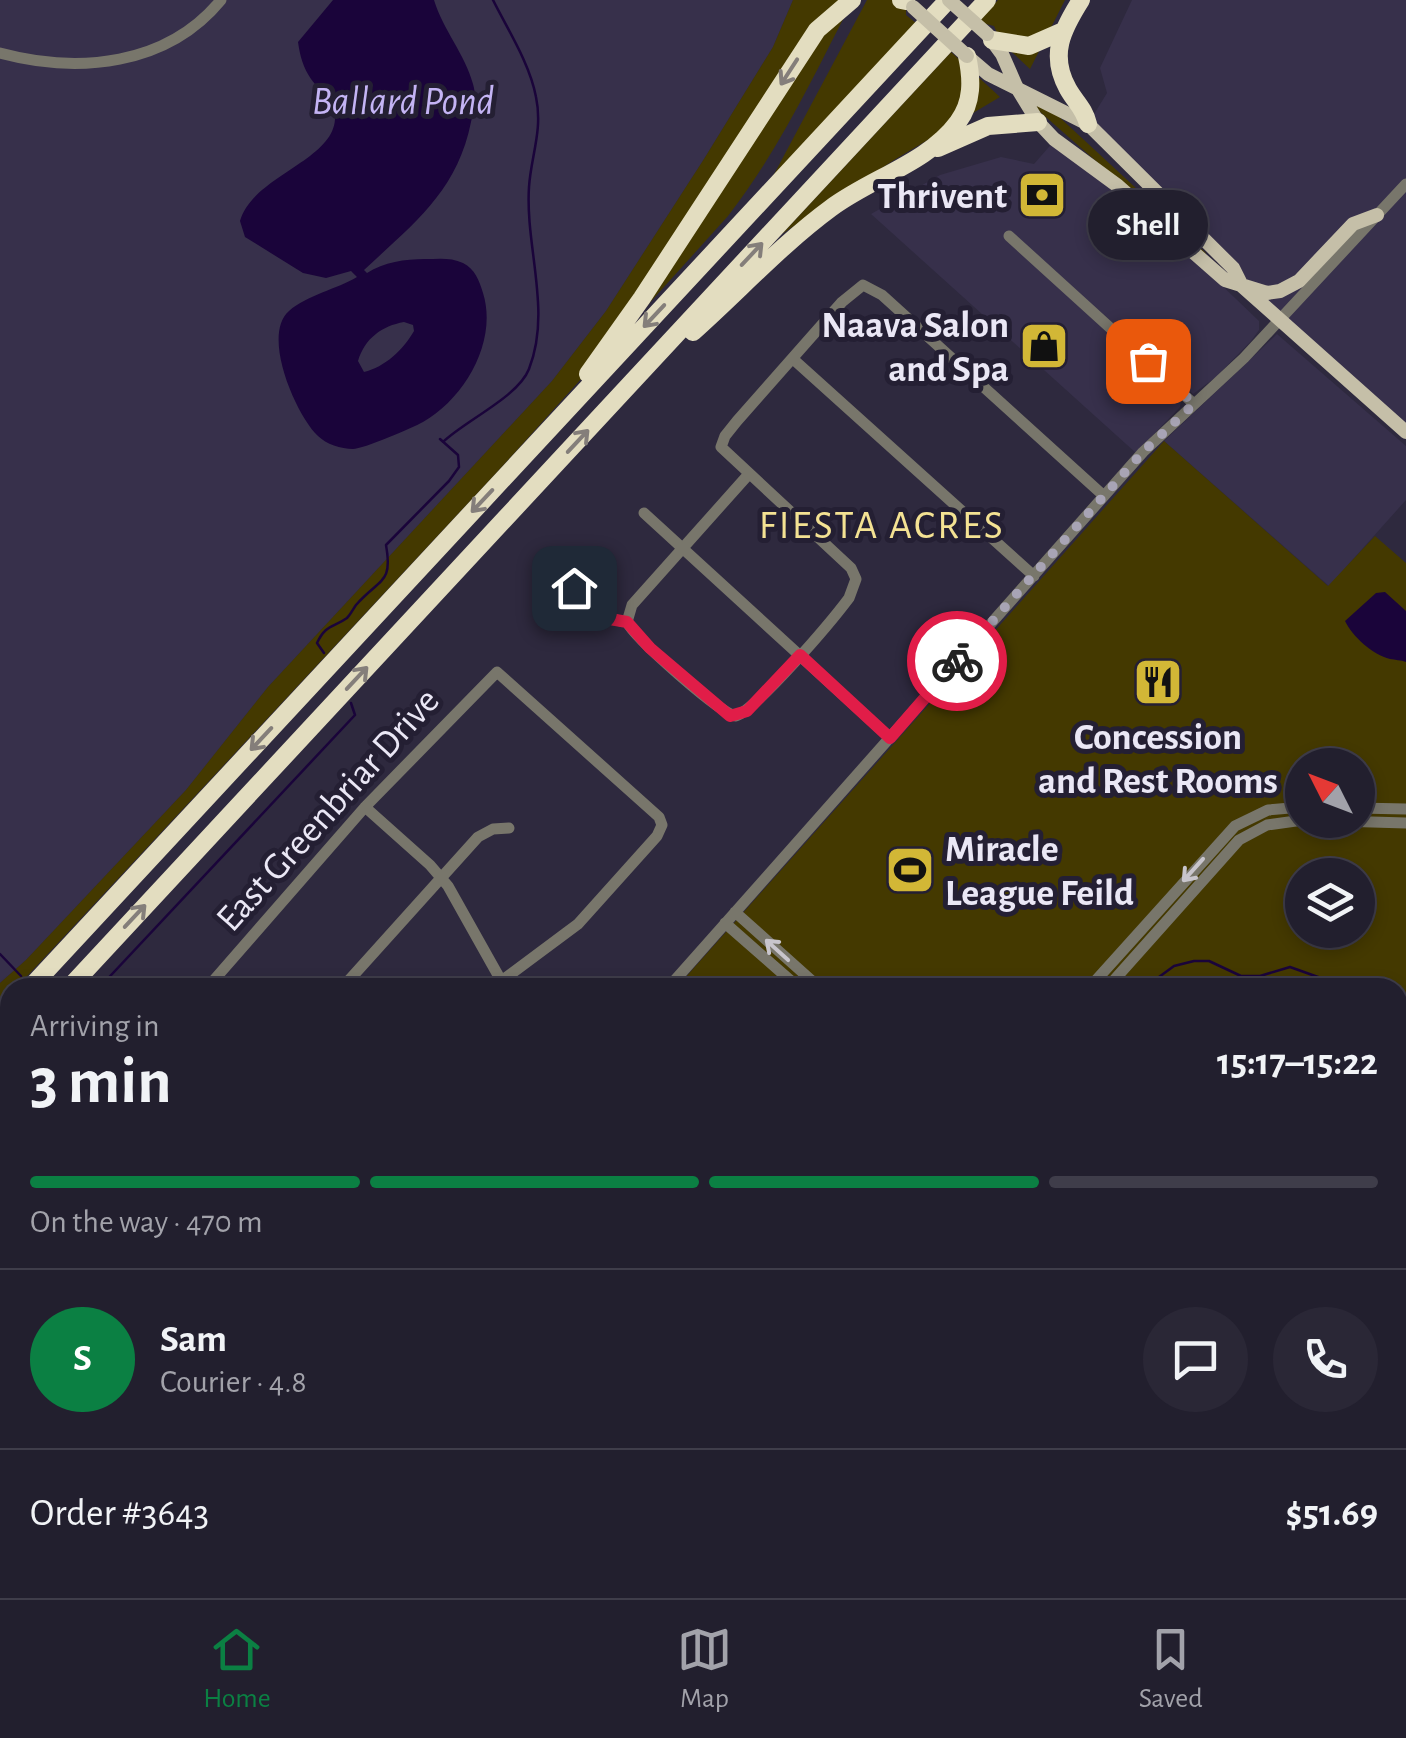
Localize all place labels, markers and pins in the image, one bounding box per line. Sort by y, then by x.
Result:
bank icon: Thrivent [1016,169,1068,221]
place label: Thrivent [877,178,1007,216]
callout: Shell [1088,191,1208,261]
place label: Naava Salon and Spa [821,307,1009,389]
pin [1106,319,1191,404]
shop icon: Naava Salon and Spa [1018,320,1070,372]
pin [532,546,617,631]
restaurant icon: Concession and Rest Rooms [1132,656,1184,708]
place label: Concession and Rest Rooms [1038,719,1278,801]
place label: Miracle League Feild [945,831,1134,913]
sports icon: Miracle League Feild [884,844,936,896]

